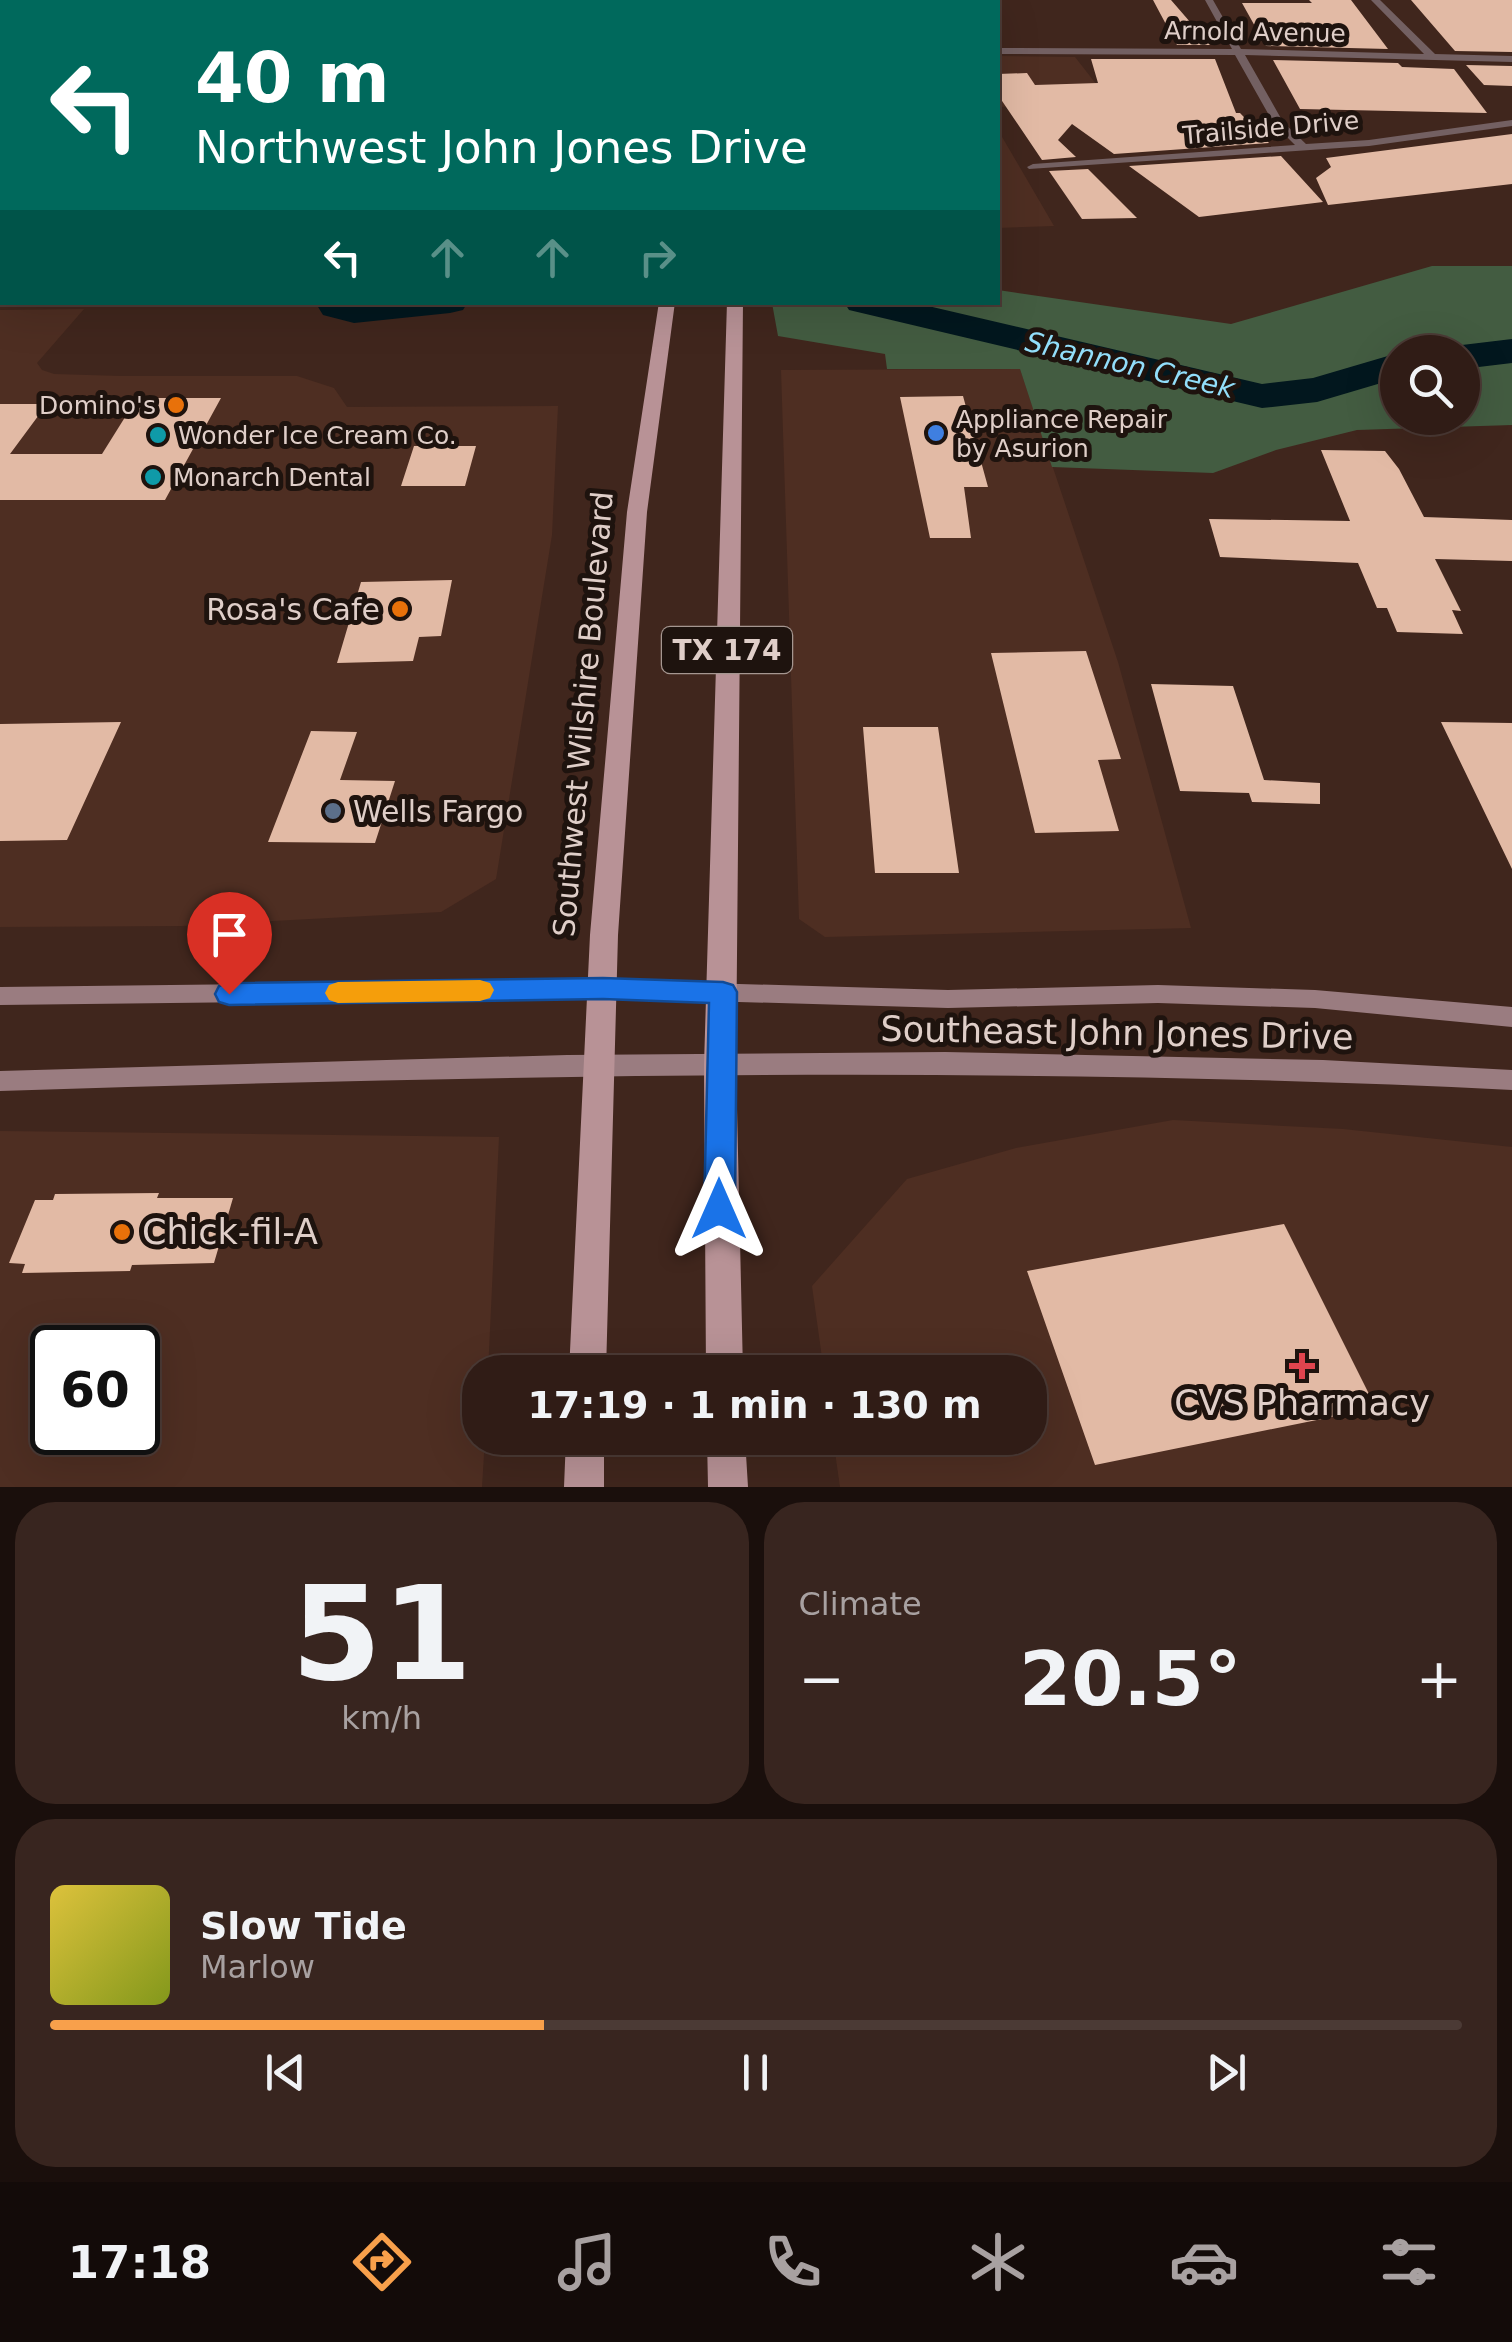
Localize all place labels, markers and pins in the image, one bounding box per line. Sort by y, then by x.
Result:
place label: Domino's [39,391,156,420]
marker: Domino's [165,394,187,416]
place label: Appliance Repair by Asurion [956,405,1168,463]
place label: Wonder Ice Cream Co. [178,421,457,450]
marker: Appliance Repair by Asurion [925,422,947,444]
marker: Wonder Ice Cream Co. [147,424,169,446]
place label: Monarch Dental [173,463,371,492]
marker: Monarch Dental [142,466,164,488]
place label: Rosa's Cafe [206,592,380,627]
marker: Rosa's Cafe [389,598,411,620]
place label: Wells Fargo [353,794,523,829]
marker: Wells Fargo [322,800,344,822]
pin [187,892,272,995]
place label: Chick-fil-A [142,1212,318,1252]
marker: Chick-fil-A [111,1221,133,1243]
marker: CVS Pharmacy [1291,1355,1313,1377]
place label: CVS Pharmacy [1174,1383,1430,1423]

